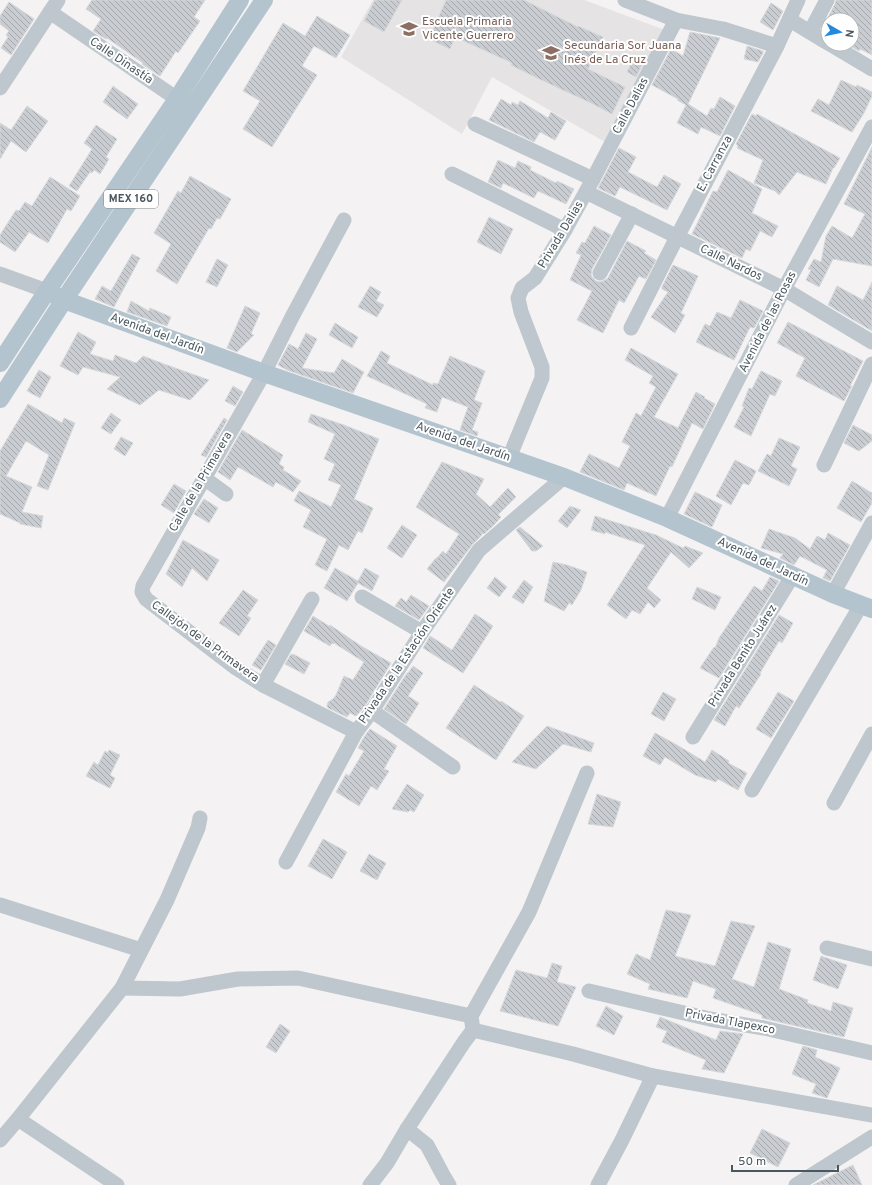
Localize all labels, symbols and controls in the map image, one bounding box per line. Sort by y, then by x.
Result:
north arrow [820,12,860,52]
place label: Escuela Primaria Vicente Guerrero [422,14,514,44]
school or university icon: Escuela Primaria Vicente Guerrero [399,19,419,39]
text: N [841,28,856,38]
street label: Calle Dinastía [86,34,156,88]
place label: Secundaria Sor Juana Inés de La Cruz [564,38,681,68]
school or university icon: Secundaria Sor Juana Inés de La Cruz [541,43,561,63]
street label: Calle Dalias [609,75,653,137]
street label: E. Carranza [693,133,737,195]
road number: MEX 160 [104,190,158,208]
street label: Privada Dalias [535,198,587,272]
street label: Calle Nardos [697,241,765,285]
street label: Avenida de las Rosas [736,269,800,375]
street label: Avenida del Jardín [108,310,206,358]
street label: Avenida del Jardín [414,418,512,466]
street label: Calle de la Primavera [166,429,236,535]
street label: Avenida del Jardín [715,534,811,590]
street label: Privada de la Estación Oriente [355,585,459,727]
street label: Callejón de la Primavera [148,597,262,687]
street label: Privada Benito Juárez [705,602,781,710]
street label: Privada Tlapexco [684,1005,777,1039]
scale bar [732,1147,838,1173]
text: 50 m [738,1154,766,1170]

